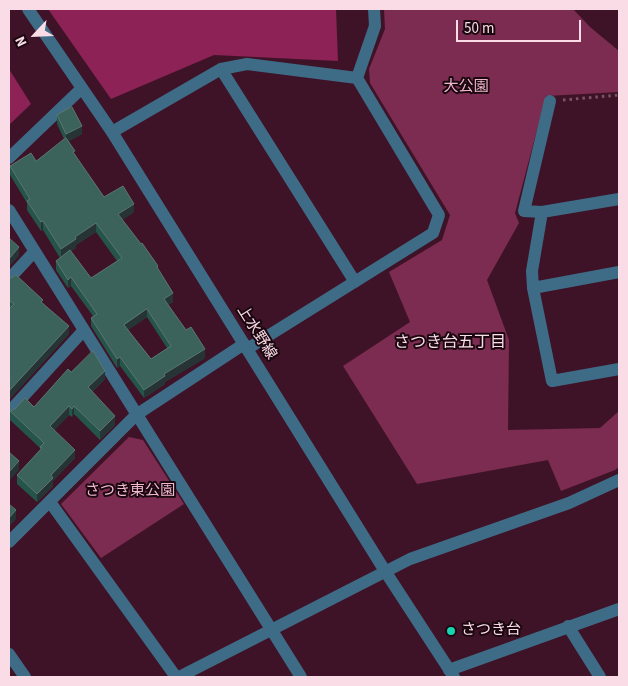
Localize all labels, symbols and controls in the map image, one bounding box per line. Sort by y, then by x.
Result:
north arrow [10,10,60,60]
scale bar [458,10,583,42]
text: 50 m [464,18,494,39]
text: N [10,33,32,50]
park label: 大公園 [444,79,488,97]
street label: 上水野線 [232,303,280,363]
district label: さつき台五丁目 [394,333,506,353]
park label: さつき東公園 [85,483,175,501]
place label: さつき台 [461,622,521,640]
marker: さつき台 [445,625,457,637]

